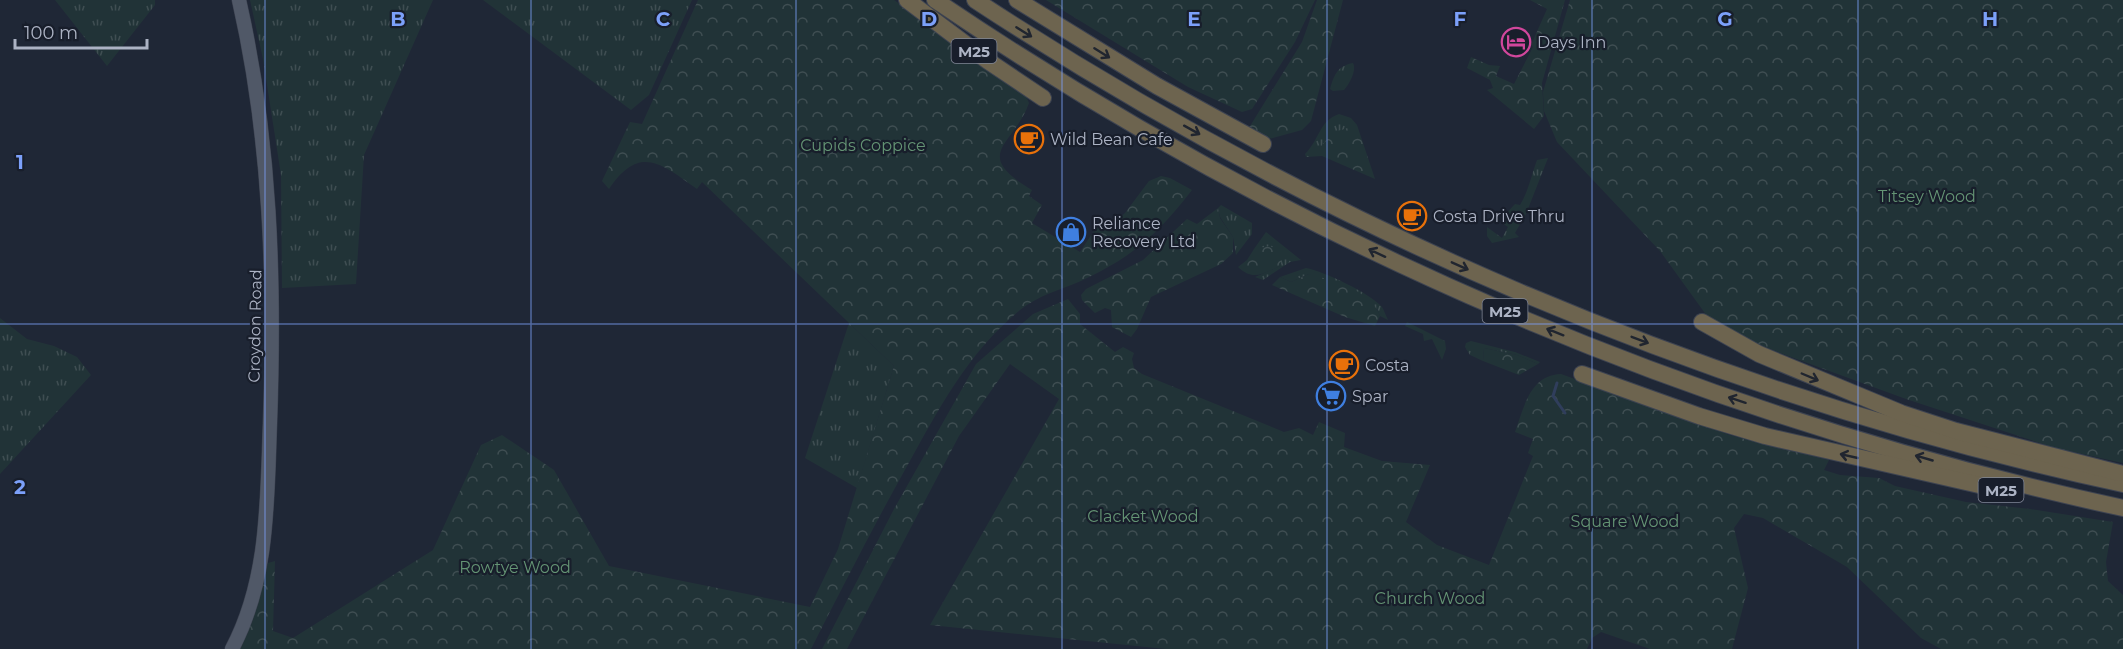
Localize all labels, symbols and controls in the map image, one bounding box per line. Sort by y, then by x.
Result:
text: B [390,7,406,31]
text: C [656,7,671,31]
text: D [921,7,937,31]
text: E [1187,7,1201,31]
text: F [1454,7,1467,31]
text: G [1717,7,1733,31]
text: H [1982,7,1998,31]
scale bar [15,12,147,50]
text: 100 m [24,22,78,44]
one-way arrow [1015,26,1032,38]
hotel icon: Days Inn [1500,26,1532,58]
place label: Days Inn [1537,33,1606,52]
road number: M25 [952,39,996,63]
one-way arrow [1093,47,1110,59]
cafe icon: Wild Bean Cafe [1013,123,1045,155]
one-way arrow [1183,124,1200,136]
place label: Wild Bean Cafe [1050,130,1173,149]
park label: Cupids Coppice [800,136,926,155]
text: 1 [16,150,24,174]
park label: Titsey Wood [1878,187,1976,206]
cafe icon: Costa Drive Thru [1396,200,1428,232]
place label: Costa Drive Thru [1433,207,1565,226]
place label: Reliance Recovery Ltd [1092,214,1196,251]
shop icon: Reliance Recovery Ltd [1055,216,1087,248]
one-way arrow [1368,246,1386,258]
one-way arrow [1450,260,1468,272]
street label: Croydon Road [245,269,265,383]
road number: M25 [1482,299,1528,323]
one-way arrow [1546,326,1565,337]
one-way arrow [1630,335,1648,346]
cafe icon: Costa [1328,349,1360,381]
place label: Costa [1365,356,1409,375]
one-way arrow [1800,372,1818,383]
supermarket icon: Spar [1315,380,1347,412]
place label: Spar [1352,387,1389,406]
one-way arrow [1728,394,1747,405]
one-way arrow [1840,449,1859,461]
one-way arrow [1914,452,1933,464]
text: 2 [14,475,26,499]
road number: M25 [1978,478,2024,502]
park label: Clacket Wood [1087,507,1199,526]
park label: Square Wood [1571,512,1679,531]
park label: Rowtye Wood [459,558,571,577]
park label: Church Wood [1375,589,1485,608]

